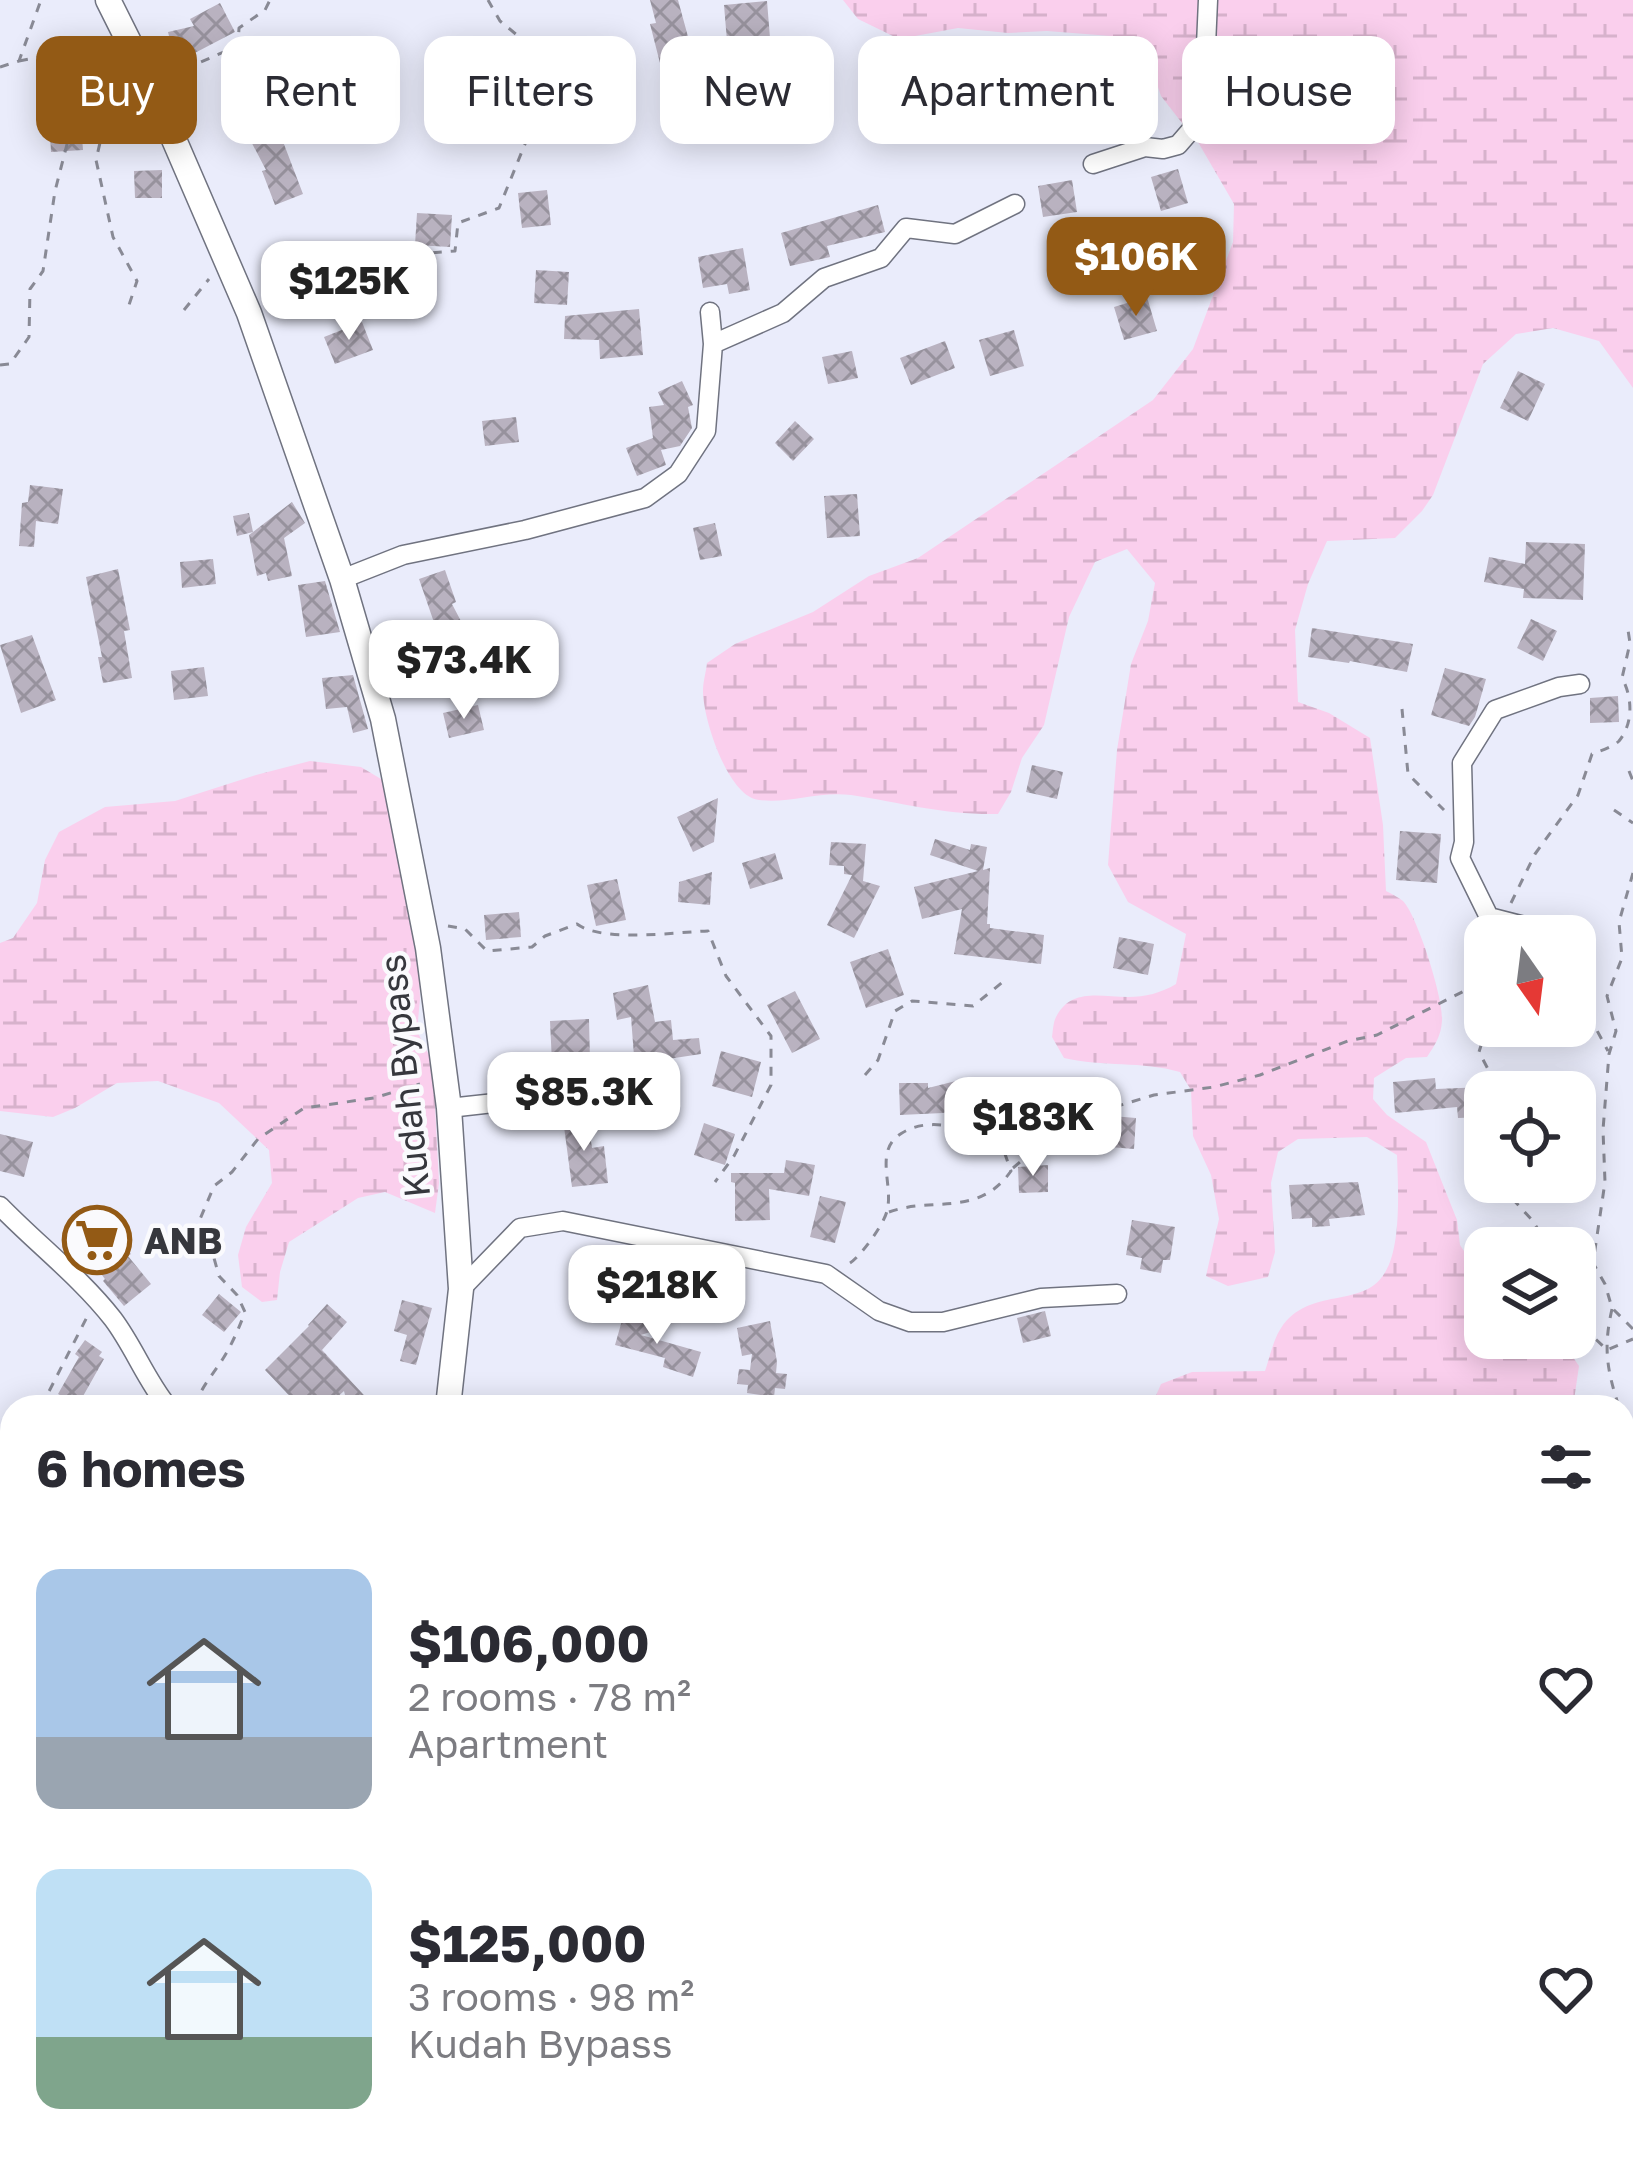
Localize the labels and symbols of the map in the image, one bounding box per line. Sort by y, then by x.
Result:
pin: $106K [1052,217,1220,319]
pin: $125K [265,241,433,343]
pin: $73.4K [366,620,562,722]
north arrow [1464,915,1596,1047]
street label: Kudah Bypass [370,952,438,1200]
pin: $85.3K [486,1052,682,1154]
pin: $183K [949,1077,1117,1179]
supermarket icon: ANB [62,1205,132,1275]
place label: ANB [144,1219,222,1262]
pin: $218K [573,1245,741,1347]

